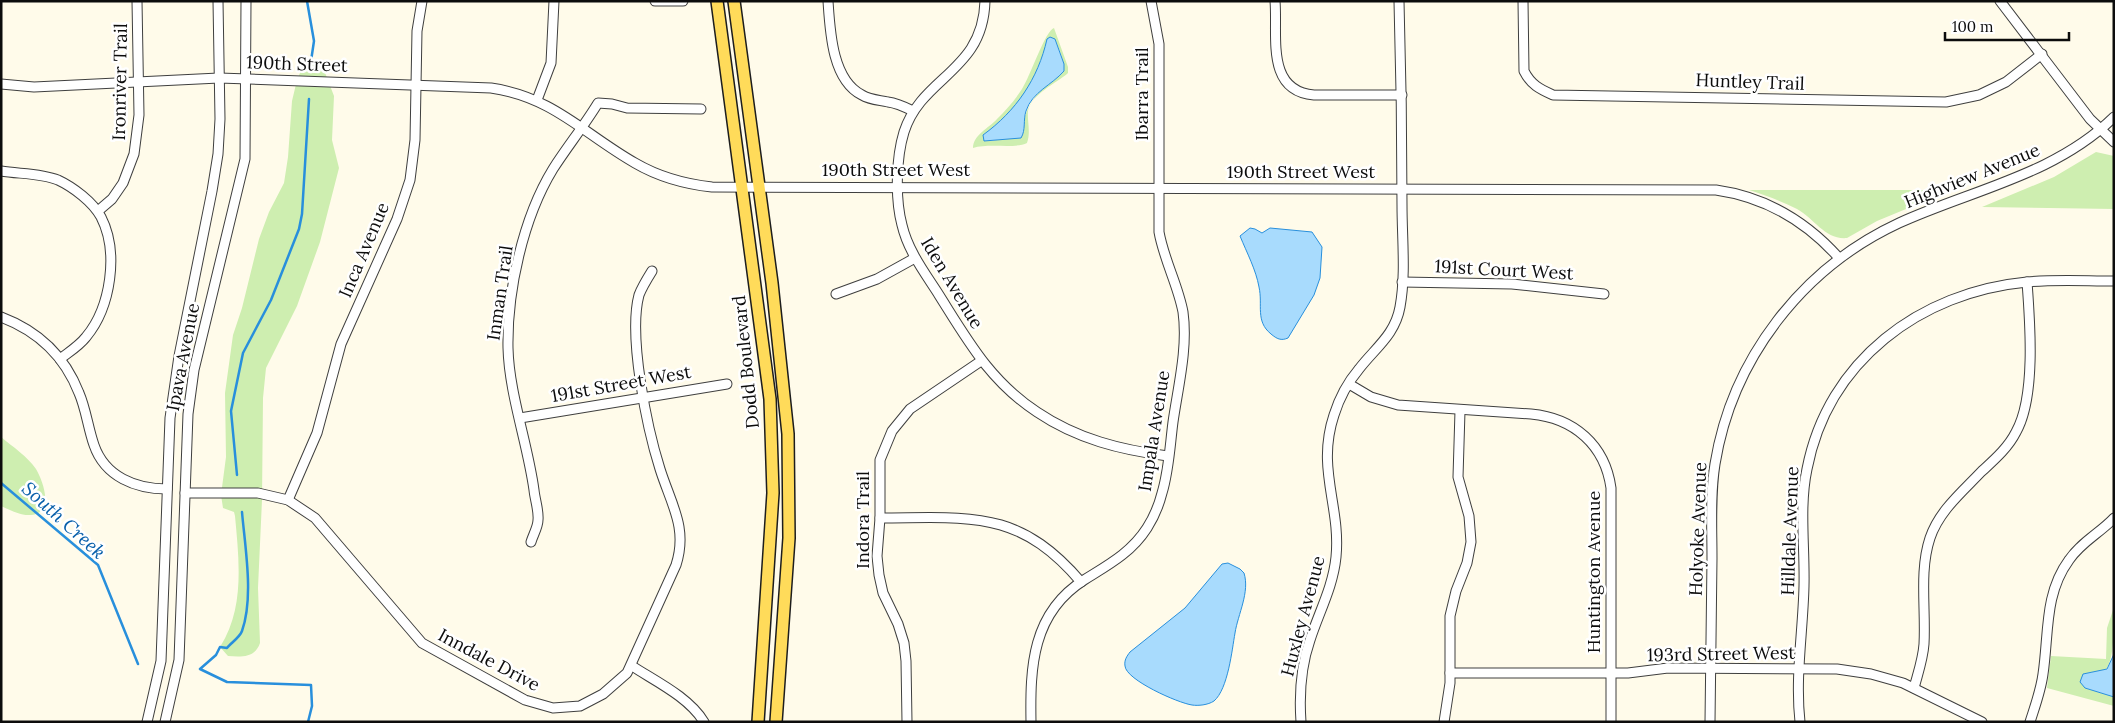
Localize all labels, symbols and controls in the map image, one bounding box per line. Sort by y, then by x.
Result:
scale bar [1945,10,2069,42]
text: 100 m [1952,17,1993,36]
street label: Ironriver Trail [107,23,132,141]
street label: Ibarra Trail [1130,47,1153,141]
street label: 190th Street [246,50,348,77]
street label: Huntley Trail [1695,68,1805,95]
street label: Highview Avenue [1901,138,2043,213]
street label: 190th Street West [822,158,970,181]
street label: 190th Street West [1227,160,1375,183]
street label: Inca Avenue [333,198,394,301]
street label: Iden Avenue [916,233,989,333]
street label: Inman Trail [481,244,518,342]
street label: 191st Court West [1434,254,1574,285]
street label: Dodd Boulevard [727,294,764,430]
street label: Ipava Avenue [161,301,204,413]
street label: 191st Street West [549,360,693,407]
street label: Impala Avenue [1133,369,1174,493]
street label: Holyoke Avenue [1684,461,1711,596]
street label: Hilldale Avenue [1776,466,1803,596]
street label: Indora Trail [851,471,874,569]
water label: South Creek [17,476,111,564]
street label: Huntington Avenue [1582,491,1605,653]
street label: Huxley Avenue [1275,553,1330,679]
street label: Inndale Drive [434,623,544,696]
street label: 193rd Street West [1647,641,1795,666]

